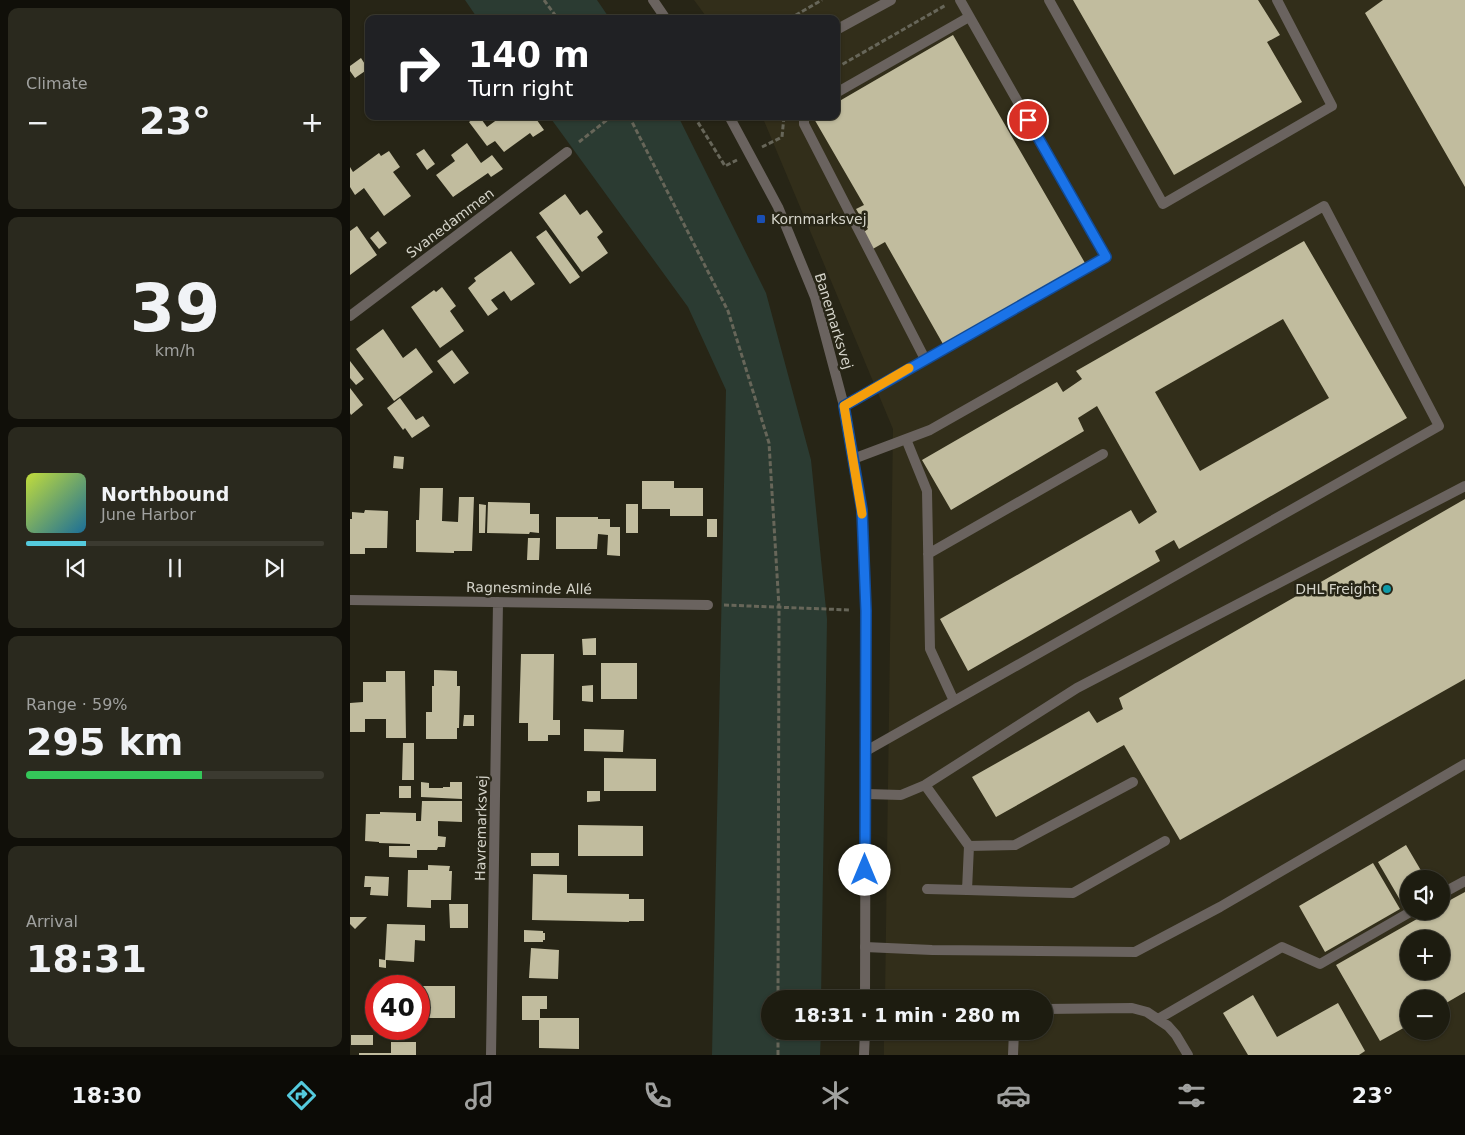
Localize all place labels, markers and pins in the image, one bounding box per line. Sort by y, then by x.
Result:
pin [1007,99,1049,141]
place label: Kornmarksvej [771,211,867,227]
marker: Kornmarksvej [755,213,767,225]
place label: DHL Freight [1295,581,1378,597]
marker: DHL Freight [1381,583,1393,595]

